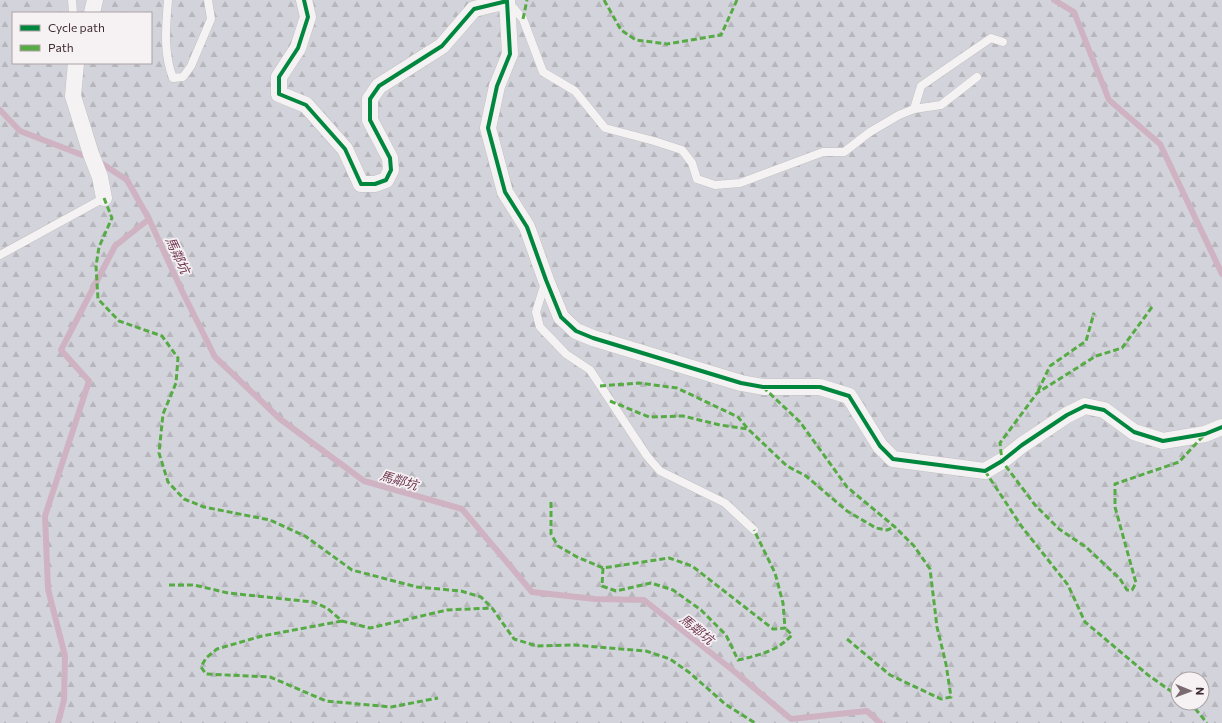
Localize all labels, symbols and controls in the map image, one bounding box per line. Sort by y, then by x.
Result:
legend [12,12,152,64]
text: Cycle path [48,20,105,34]
text: Path [48,40,74,54]
water label: 馬鄰坑 [163,234,194,278]
water label: 馬鄰坑 [378,467,422,494]
water label: 馬鄰坑 [677,611,719,649]
north arrow [1170,671,1210,711]
text: N [1194,687,1207,695]

